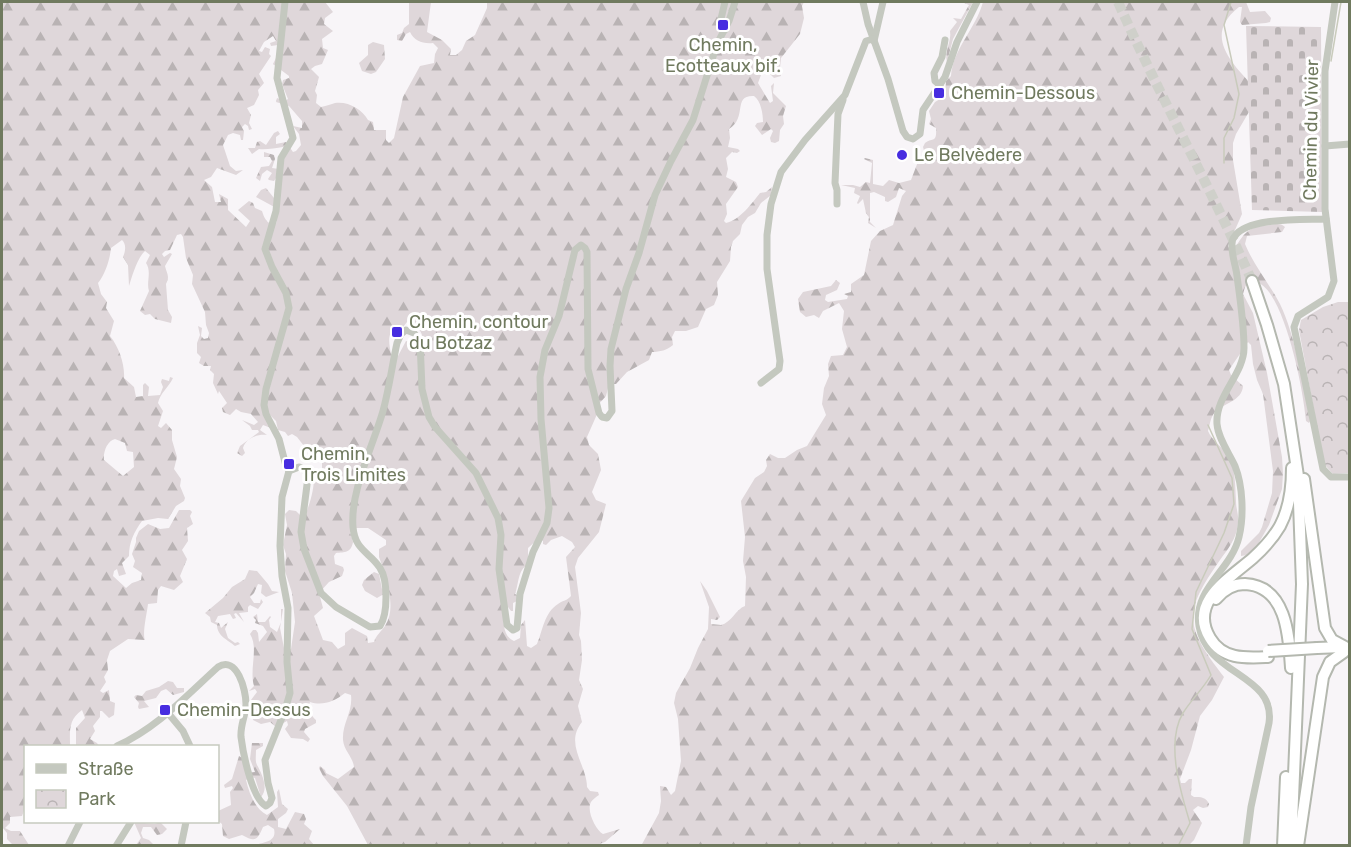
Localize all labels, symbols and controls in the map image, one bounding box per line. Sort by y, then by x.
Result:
marker: Chemin, Ecotteaux bif. [716,18,730,32]
place label: Chemin, Ecotteaux bif. [665,34,781,77]
street label: Chemin du Vivier [1299,59,1323,201]
place label: Chemin-Dessous [951,82,1095,104]
marker: Chemin-Dessous [932,86,946,100]
place label: Le Belvèdere [914,144,1022,166]
marker: Le Belvèdere [895,148,909,162]
place label: Chemin, contour du Botzaz [409,311,548,354]
marker: Chemin, contour du Botzaz [390,325,404,339]
place label: Chemin, Trois Limites [301,443,406,486]
marker: Chemin, Trois Limites [282,457,296,471]
place label: Chemin-Dessus [177,699,311,721]
marker: Chemin-Dessus [158,703,172,717]
legend [24,745,219,823]
text: Straße [78,758,134,780]
text: Park [78,788,116,810]

